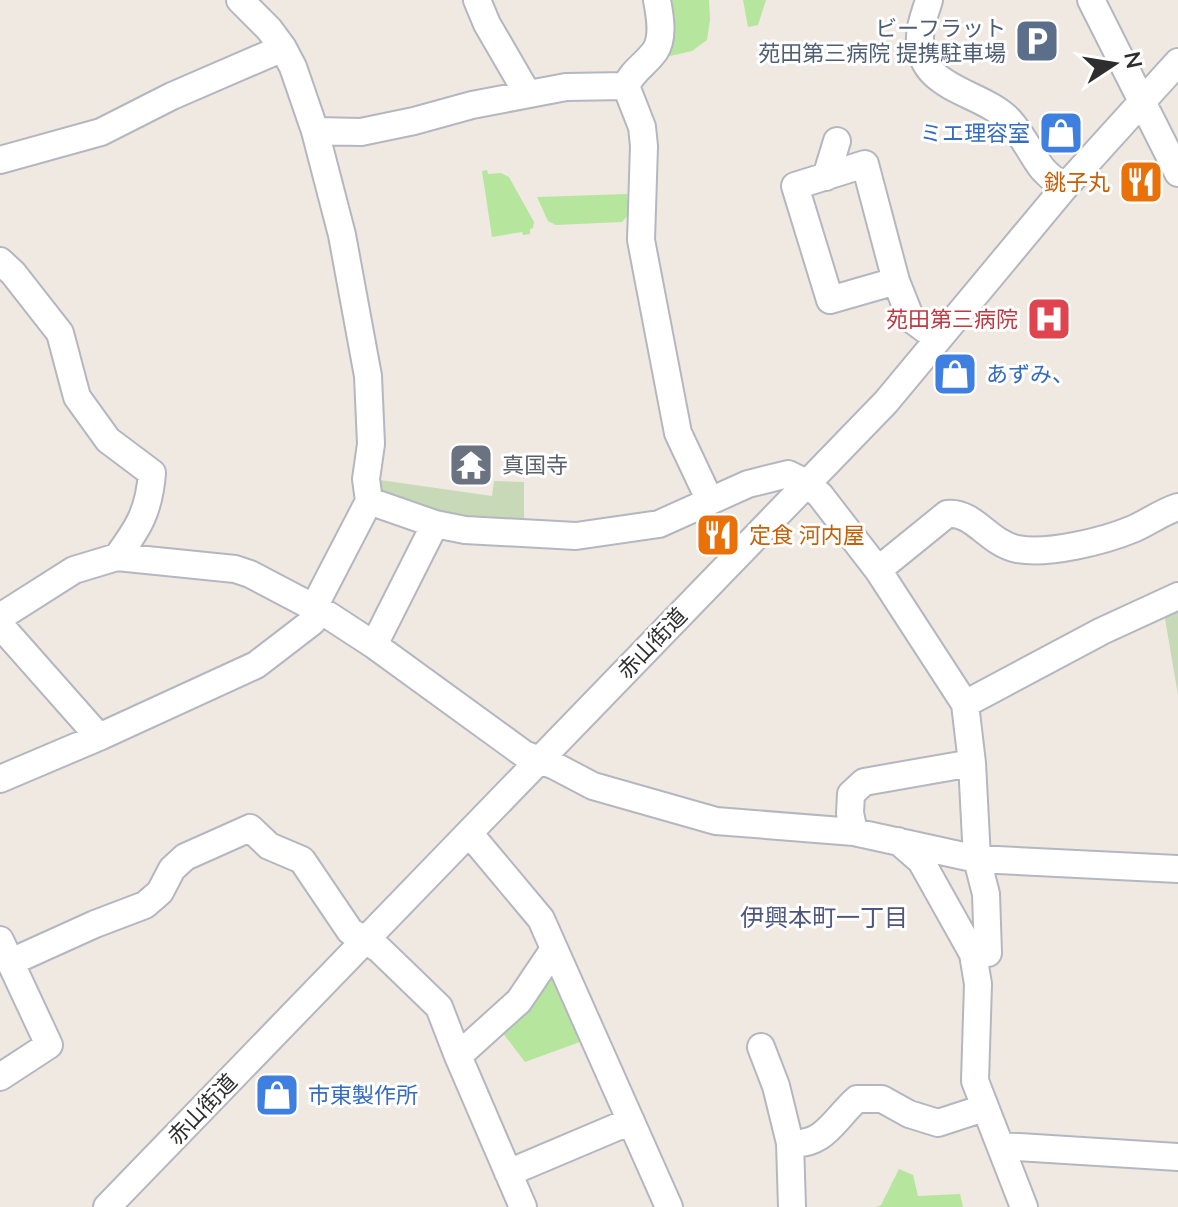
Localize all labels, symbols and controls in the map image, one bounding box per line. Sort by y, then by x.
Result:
place label: ビーフラット 苑田第三病院 提携駐車場 [758,14,1006,69]
parking icon: ビーフラット 苑田第三病院 提携駐車場 [1013,17,1061,65]
north arrow [1074,24,1154,104]
text: N [1116,49,1149,71]
shop icon: ミエ理容室 [1037,109,1085,157]
place label: ミエ理容室 [920,119,1030,149]
restaurant icon: 銚子丸 [1117,158,1165,206]
place label: 銚子丸 [1044,168,1110,198]
hospital icon: 苑田第三病院 [1025,295,1073,343]
place label: 苑田第三病院 [886,305,1018,335]
shop icon: あずみ、 [931,350,979,398]
place label: あずみ、 [986,360,1074,390]
temple icon: 真国寺 [447,441,495,489]
place label: 真国寺 [502,451,568,481]
restaurant icon: 定食 河内屋 [694,511,742,559]
place label: 定食 河内屋 [749,521,865,551]
street label: 赤山街道 [611,602,694,686]
district label: 伊興本町一丁目 [740,902,908,934]
street label: 赤山街道 [161,1068,244,1152]
shop icon: 市東製作所 [253,1071,301,1119]
place label: 市東製作所 [308,1081,418,1111]

